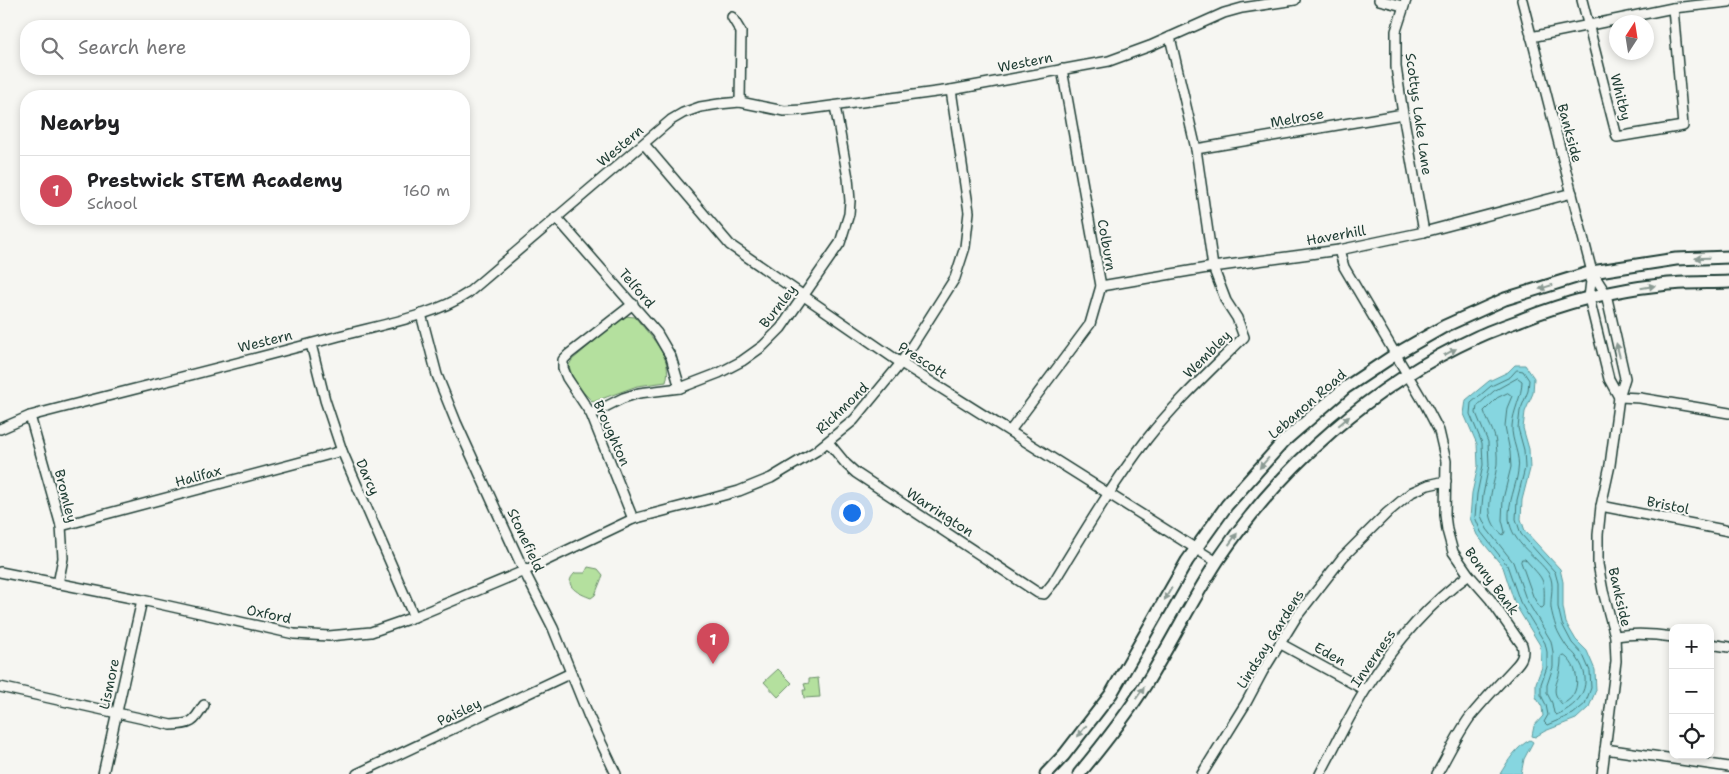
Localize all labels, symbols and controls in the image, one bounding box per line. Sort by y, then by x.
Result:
north arrow [1609,15,1654,60]
search box [20,20,470,75]
icon: search [38,34,66,62]
text: Search here [78,35,187,60]
street label: Western [996,48,1054,76]
street label: Scottys Lake Lane [1402,52,1436,176]
street label: Whitby [1606,72,1636,122]
street label: Bankside [1554,102,1587,165]
street label: Melrose [1269,104,1325,132]
text: Nearby [40,109,120,137]
street label: Western [593,121,647,171]
text: Prestwick STEM Academy [87,168,343,193]
text: 1 [52,180,60,201]
text: 160 m [403,180,450,201]
text: School [87,193,137,214]
street label: Colburn [1094,218,1120,273]
street label: Haverhill [1305,221,1368,249]
one-way arrow [1694,254,1710,262]
street label: Telford [615,264,659,312]
street label: Burnley [755,280,801,332]
one-way arrow [1641,282,1657,290]
one-way arrow [1538,283,1553,291]
street label: Western [236,325,294,356]
street label: Wembley [1179,326,1235,382]
street label: Prescott [895,337,951,383]
one-way arrow [1614,343,1622,358]
one-way arrow [1443,347,1457,356]
street label: Lebanon Road [1264,365,1350,443]
street label: Richmond [812,378,872,438]
street label: Broughton [589,397,635,469]
one-way arrow [1337,416,1350,427]
street label: Darcy [352,456,384,498]
one-way arrow [1259,457,1270,469]
street label: Halifax [173,461,223,491]
street label: Bromley [51,467,81,525]
street label: Warrington [903,483,978,541]
street label: Bristol [1645,492,1692,518]
your location [839,500,865,526]
street label: Stonefield [503,505,549,575]
one-way arrow [1228,533,1238,546]
street label: Bonny Bank [1461,544,1523,618]
street label: Bankside [1604,566,1636,628]
street label: Lindsay Gardens [1232,586,1308,692]
one-way arrow [1164,587,1173,600]
street label: Oxford [245,600,293,628]
pin: 1 [697,623,729,664]
map controls [1669,624,1714,759]
button: + [1669,624,1714,669]
street label: Inverness [1347,626,1400,690]
street label: Eden [1311,638,1349,670]
street label: Lismore [95,657,123,711]
button: − [1669,669,1714,714]
one-way arrow [1135,686,1145,700]
street label: Paisley [434,694,484,730]
button: locate [1669,714,1714,759]
one-way arrow [1077,724,1087,738]

